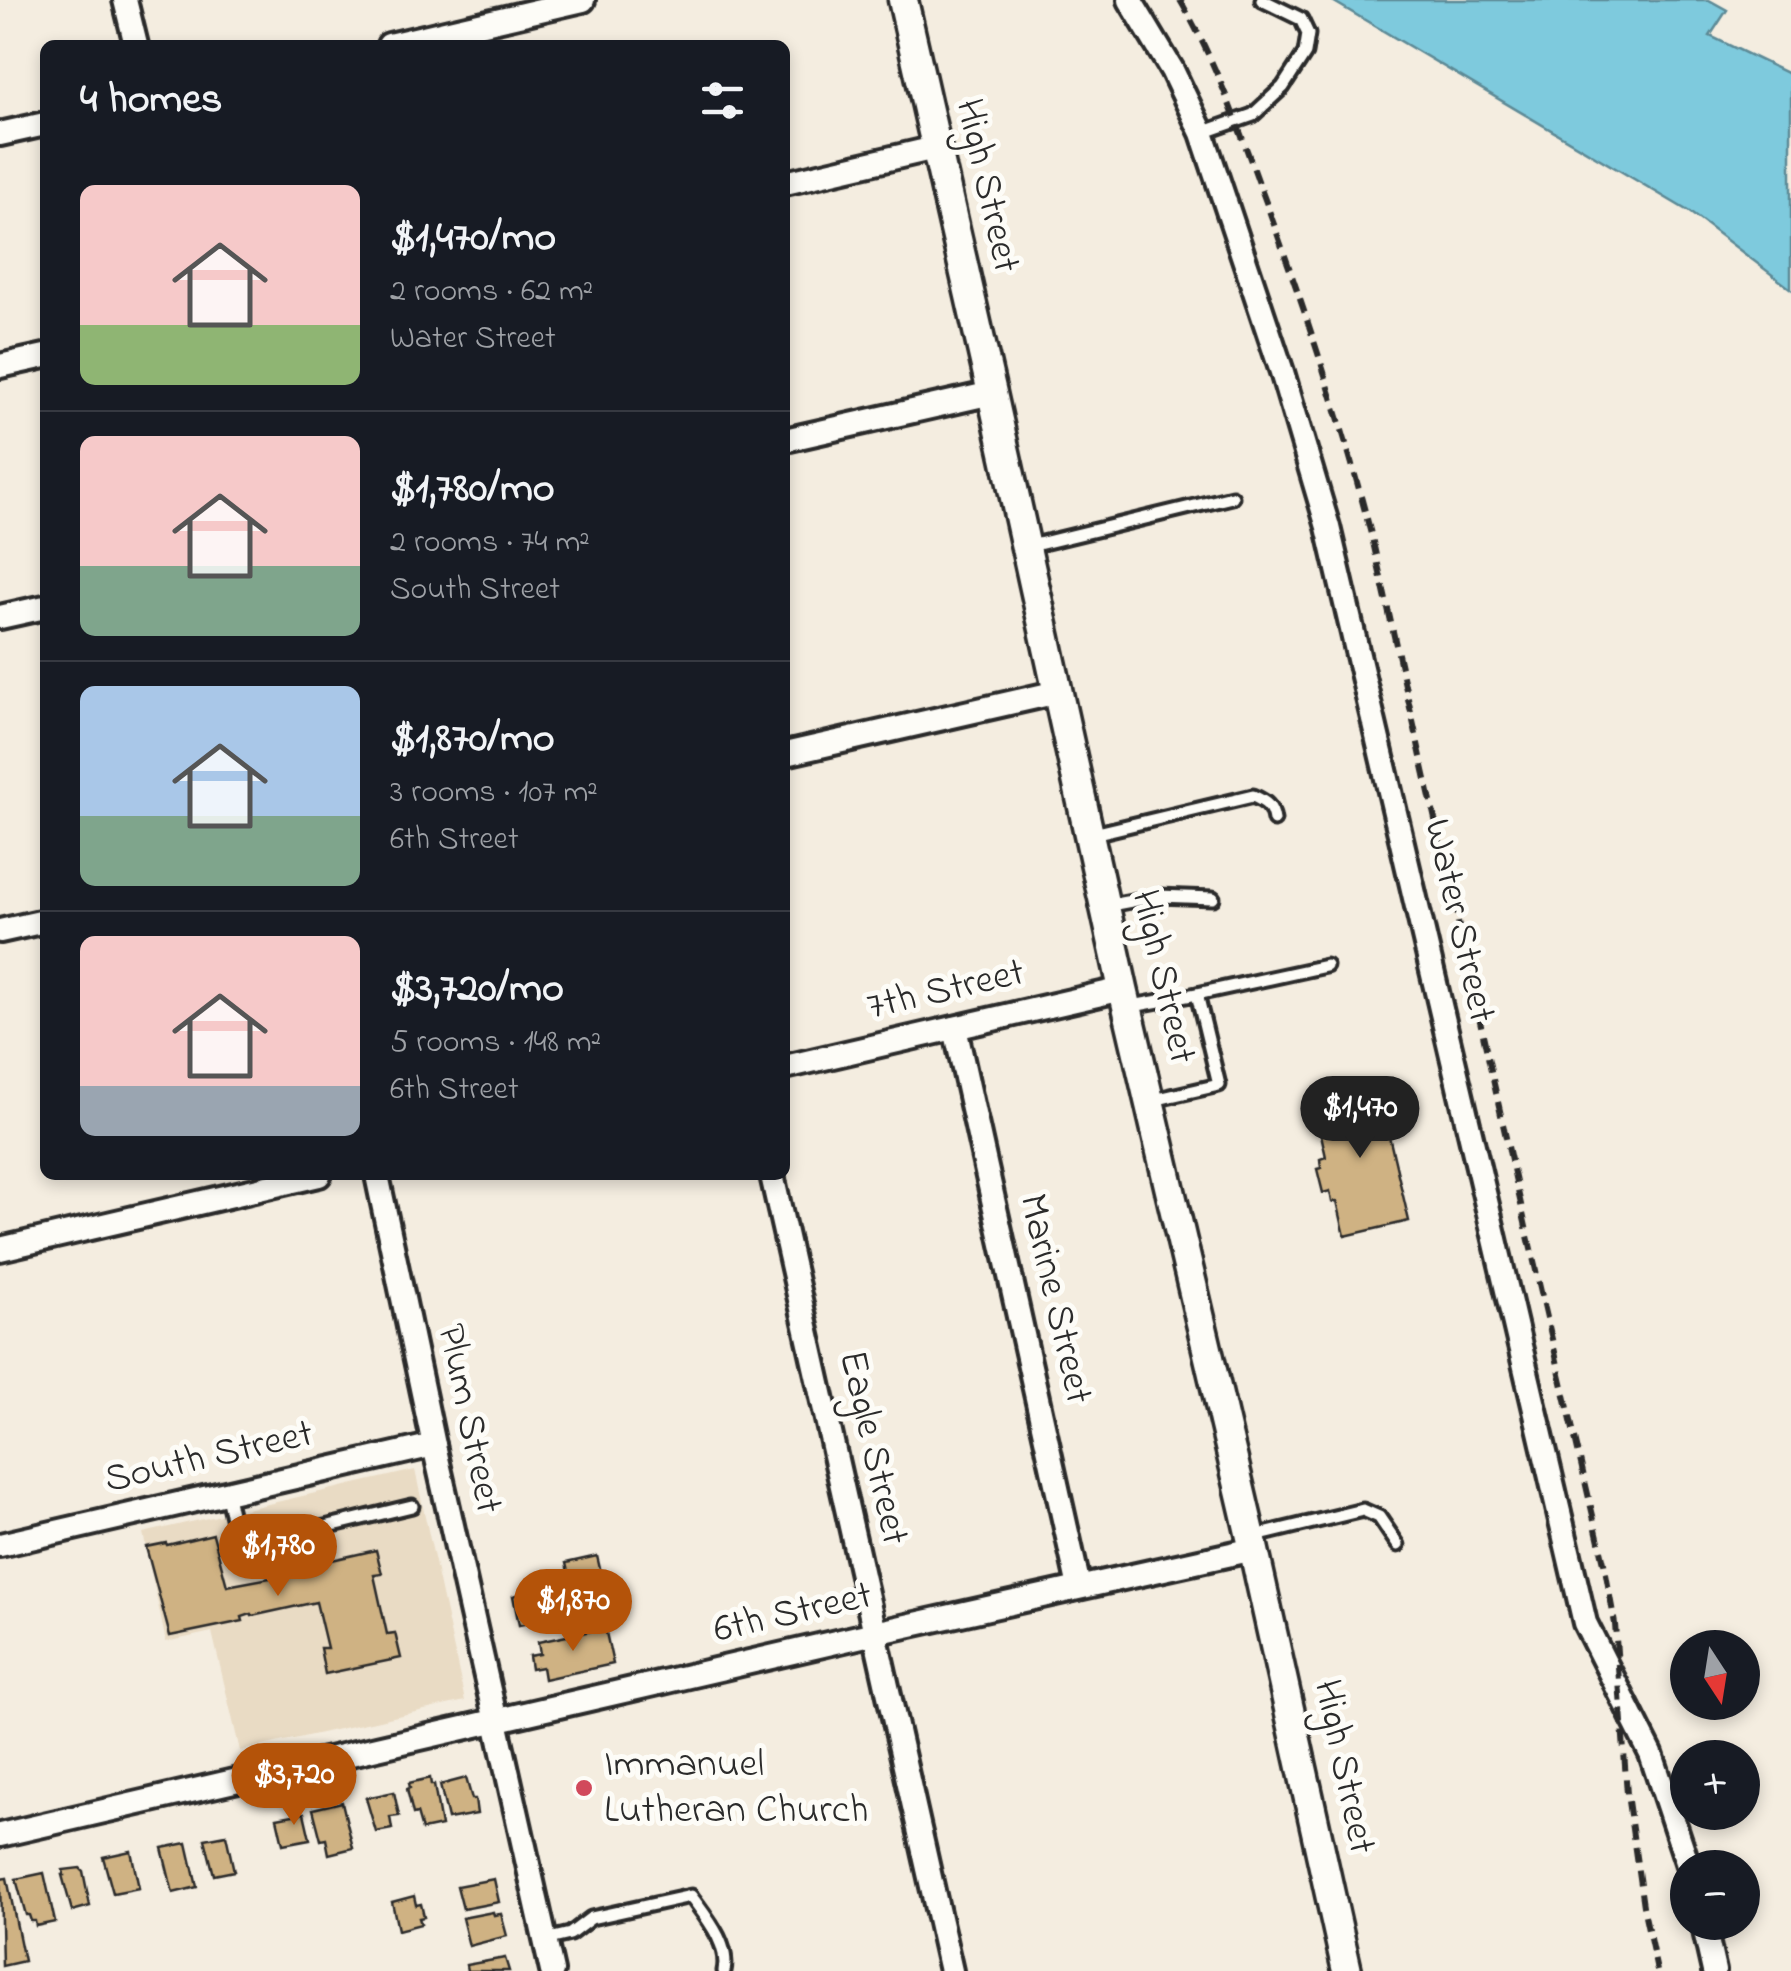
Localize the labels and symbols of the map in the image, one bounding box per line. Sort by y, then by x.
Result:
street label: High Street [937,93,1035,279]
street label: Water Street [1406,813,1510,1029]
street label: High Street [1113,884,1211,1070]
street label: 7th Street [862,944,1030,1038]
pin: $1,470 [1279,1076,1441,1161]
street label: Marine Street [1001,1188,1107,1410]
street label: Plum Street [419,1319,517,1519]
street label: Eagle Street [821,1345,923,1551]
street label: South Street [99,1405,319,1511]
pin: $1,780 [197,1514,359,1599]
street label: 6th Street [708,1567,878,1661]
pin: $1,870 [492,1569,654,1654]
north arrow [1670,1630,1760,1720]
street label: High Street [1296,1674,1390,1860]
place label: Immanuel Lutheran Church [604,1736,869,1841]
pin: $3,720 [213,1743,375,1828]
marker: Immanuel Lutheran Church [573,1777,595,1799]

